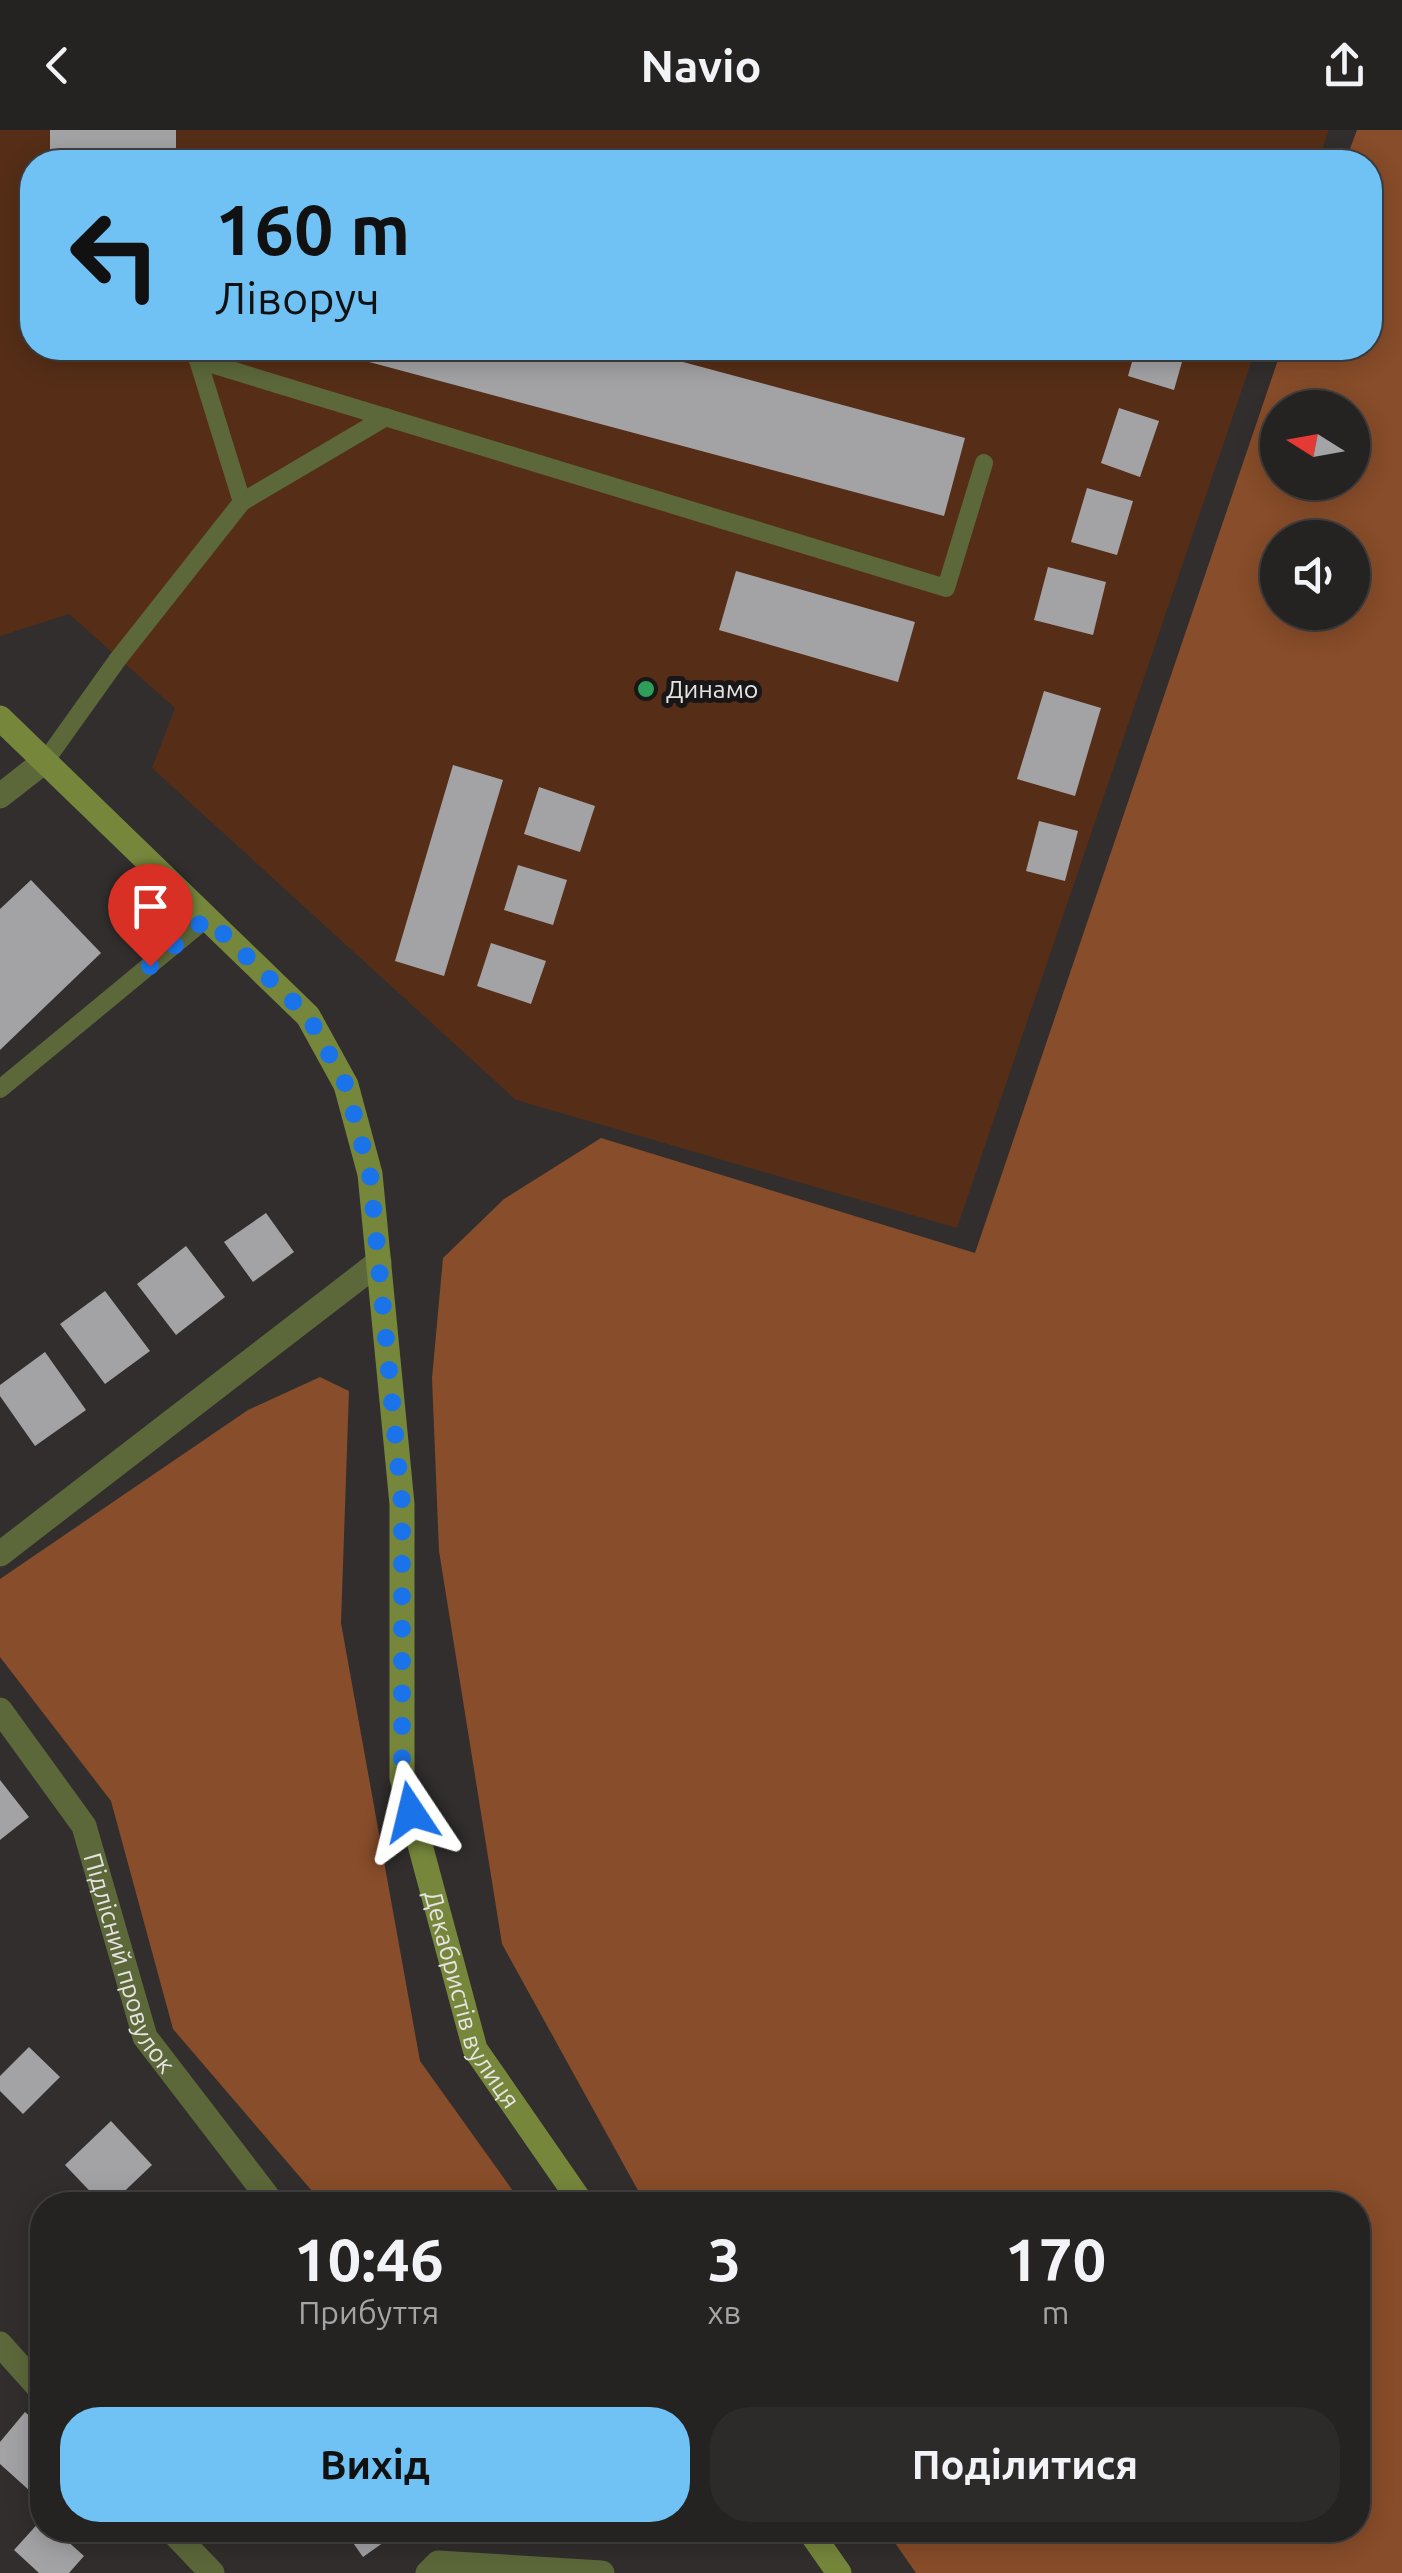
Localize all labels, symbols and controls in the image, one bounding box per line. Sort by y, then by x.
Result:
icon: back [30,38,85,93]
icon: share [1317,38,1372,93]
text: Navio [640,40,762,91]
icon: left [50,190,180,320]
text: 160 m [215,190,410,268]
text: Ліворуч [215,272,380,323]
north arrow [1260,390,1370,500]
map controls [1260,390,1370,630]
button: sound [1260,520,1370,630]
place label: Динамо [666,675,758,703]
marker: Динамо [635,678,657,700]
pin [108,864,193,967]
icon: arrive [123,879,178,934]
position arrow [359,1760,463,1864]
street label: Підлісний провулок [79,1850,181,2078]
street label: Декабристів вулиця [419,1887,526,2113]
text: 10:46 [294,2225,444,2292]
text: 3 [707,2225,741,2292]
text: 170 [1005,2225,1106,2292]
text: Прибуття [298,2294,439,2330]
text: хв [707,2294,741,2330]
text: m [1042,2294,1069,2330]
button: Вихід [60,2407,690,2522]
button: Поділитися [710,2407,1340,2522]

